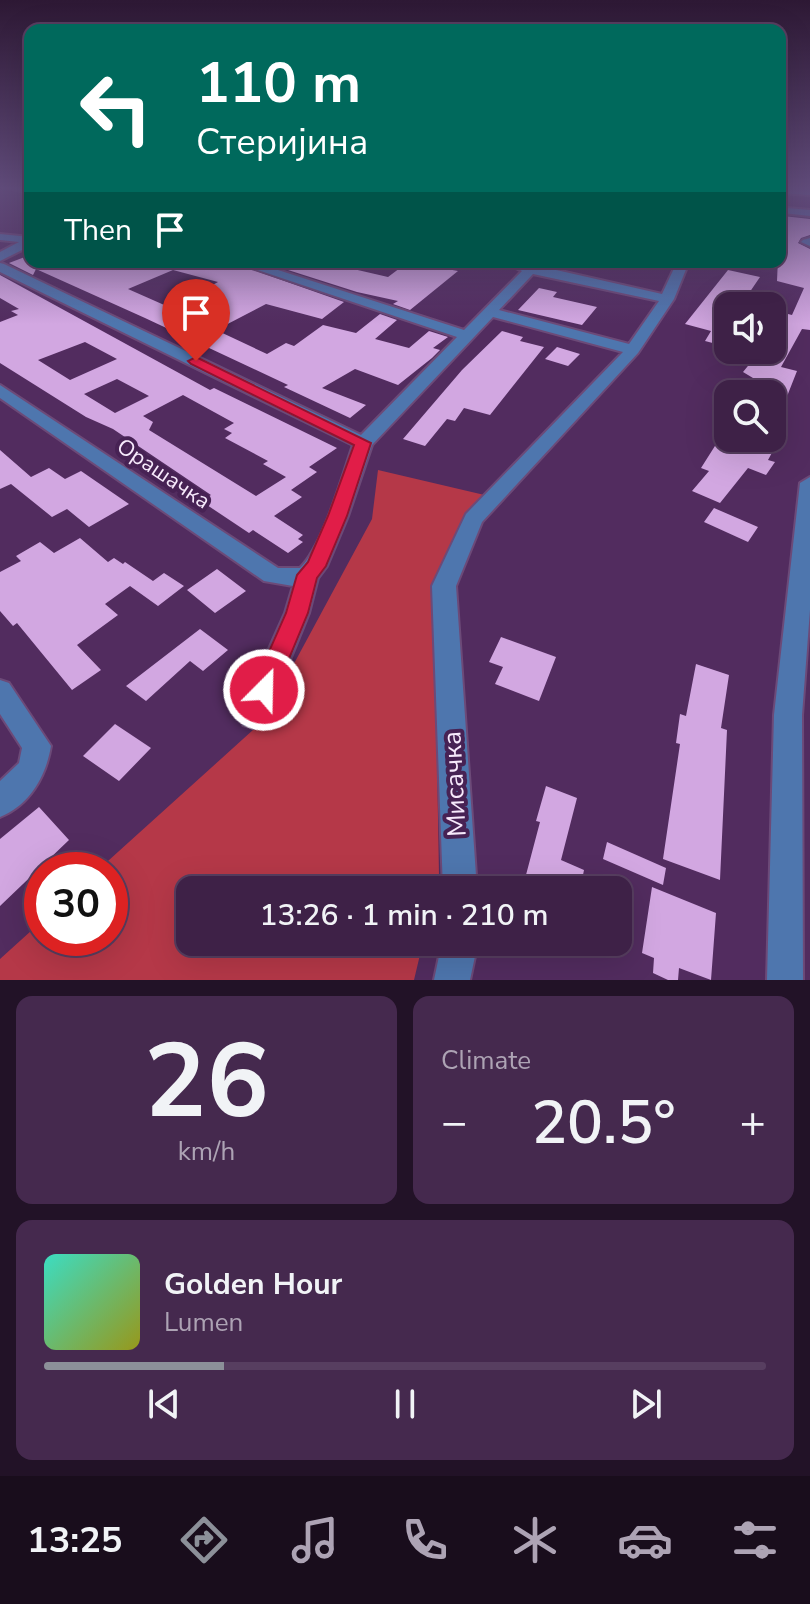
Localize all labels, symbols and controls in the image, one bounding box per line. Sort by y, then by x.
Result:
text: 110 m [196,45,361,122]
icon: left [64,56,168,160]
text: Стеријина [196,118,368,167]
icon: arrive [148,208,192,252]
text: Then [64,210,132,251]
pin [162,279,230,361]
icon: arrive [174,291,218,335]
map controls [714,292,786,452]
button: sound [714,292,786,364]
button: search [714,380,786,452]
street label: Орашачка [111,432,216,516]
position arrow [222,648,306,732]
street label: Мисачка [434,730,475,838]
speed limit sign: 30 [24,852,128,956]
text: 13:26 · 1 min · 210 m [259,895,549,936]
text: 26 [144,1011,269,1153]
text: Climate [441,1043,531,1078]
text: 20.5° [531,1082,676,1164]
text: − [441,1093,467,1153]
text: + [740,1093,766,1153]
text: km/h [178,1134,235,1169]
text: Golden Hour [164,1264,342,1305]
text: Lumen [164,1305,243,1340]
icon: previous [142,1382,186,1426]
icon: pause [383,1382,427,1426]
icon: next [624,1382,668,1426]
icon: directions [176,1512,232,1568]
icon: music [287,1512,343,1568]
icon: phone [397,1512,453,1568]
icon: climate [507,1512,563,1568]
icon: car [617,1512,673,1568]
icon: filters [727,1512,783,1568]
text: 13:25 [27,1516,122,1565]

